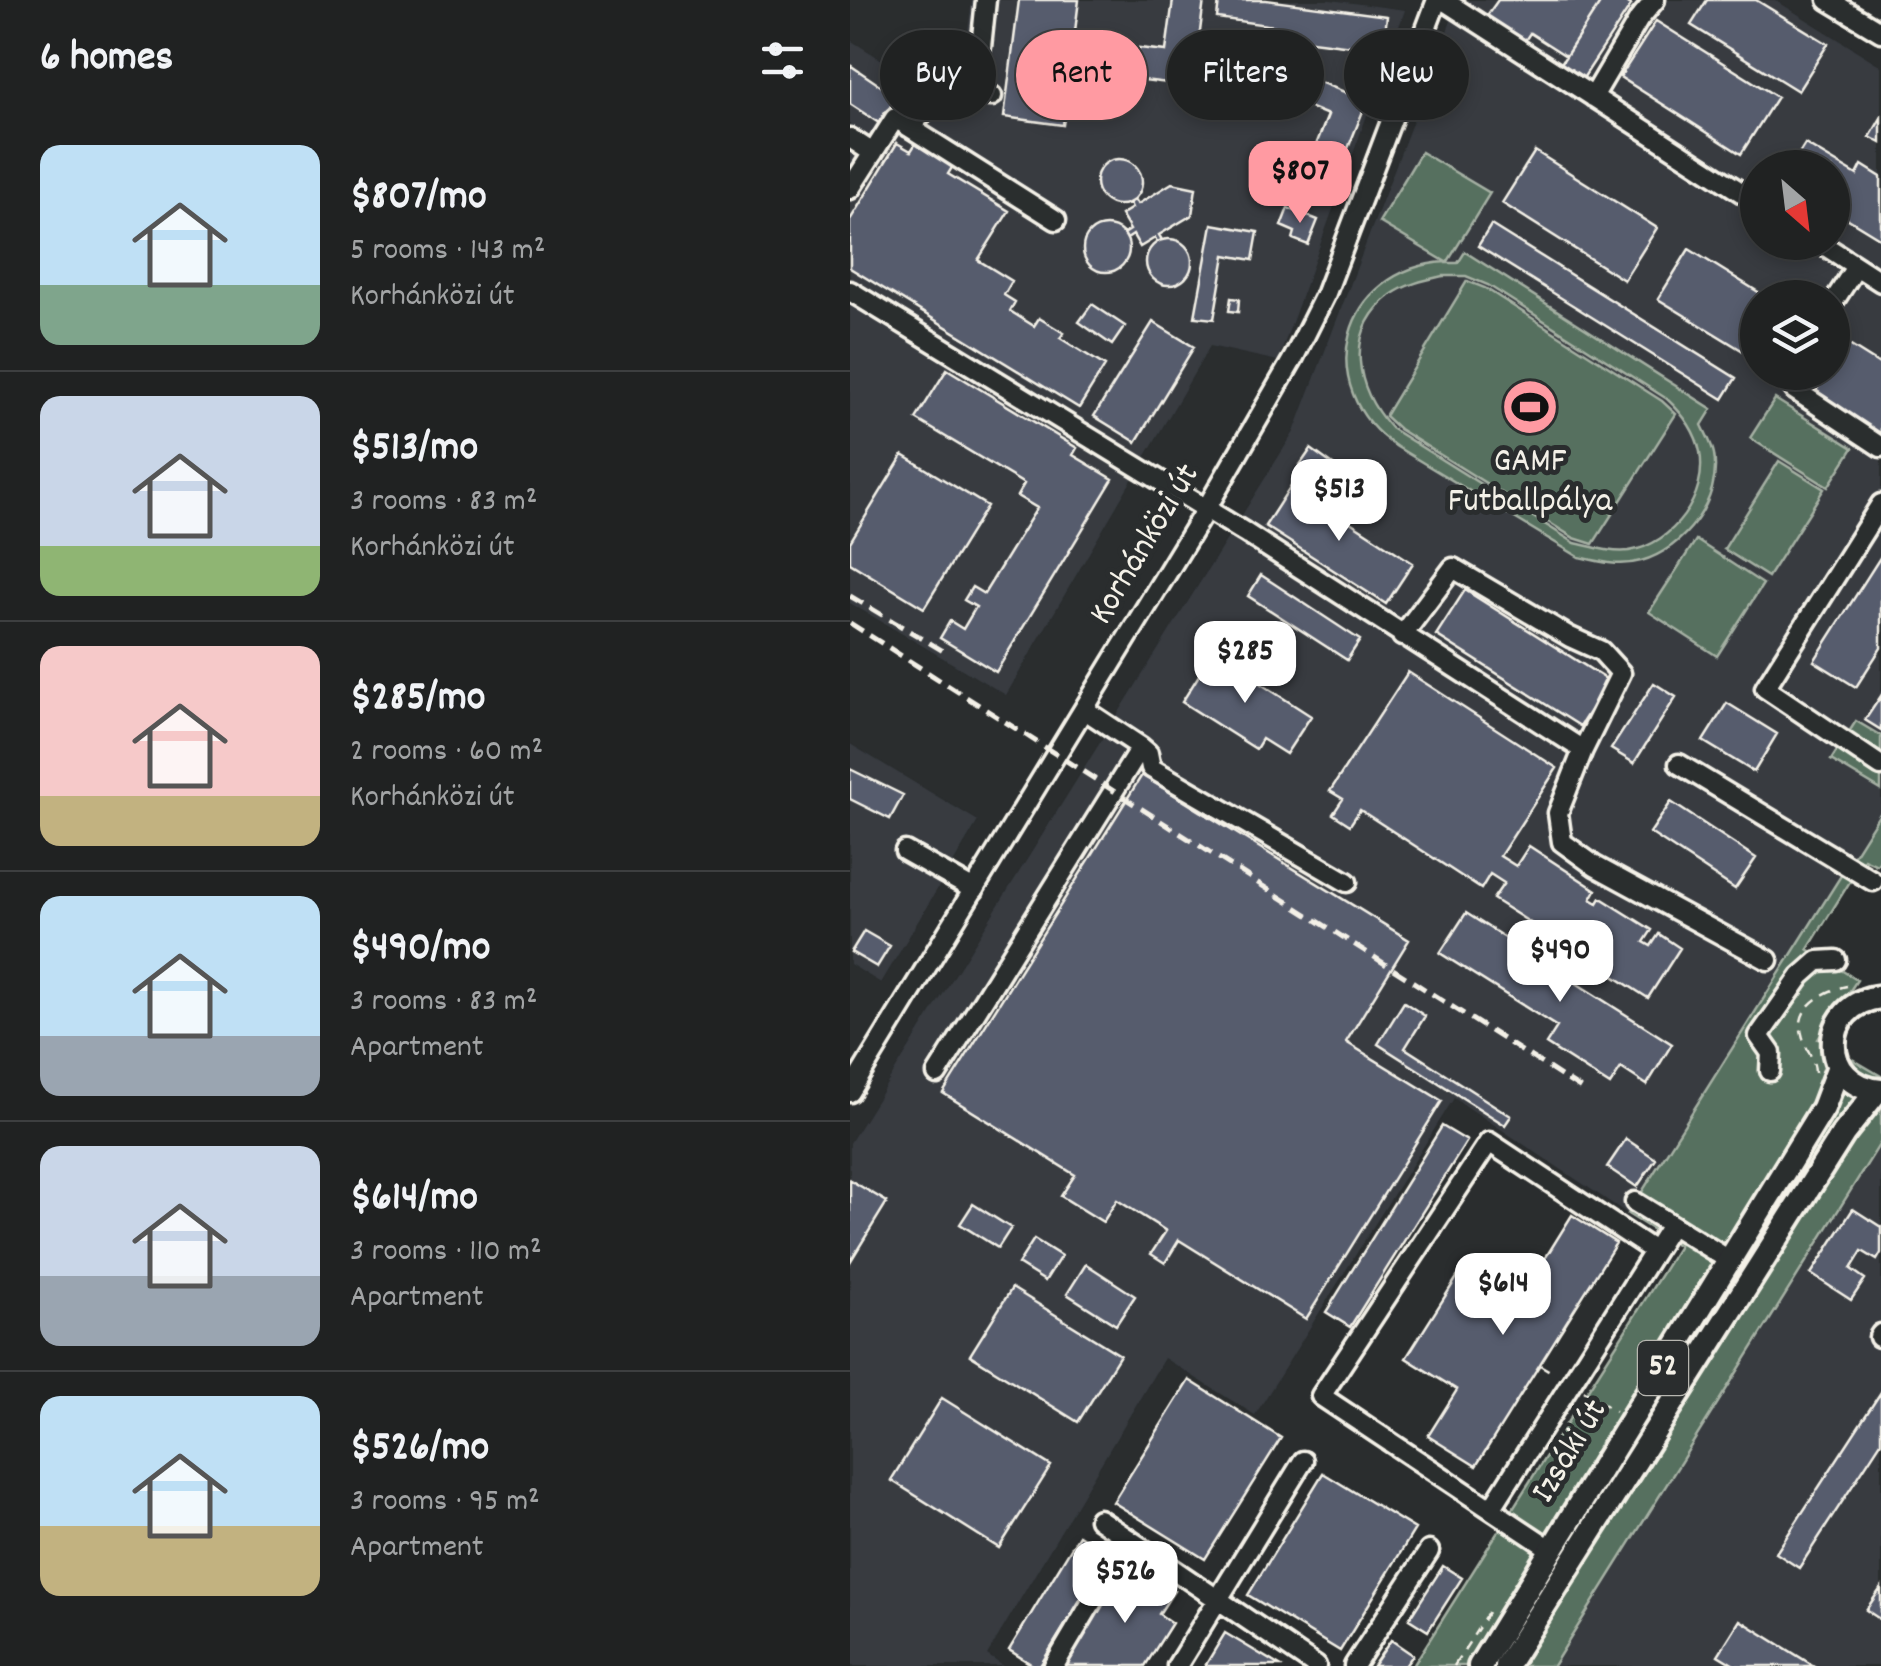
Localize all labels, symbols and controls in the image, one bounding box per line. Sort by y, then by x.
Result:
text: 6 homes [40,30,173,90]
chip: Buy [880,30,996,120]
chip: Rent [1016,30,1147,120]
chip: Filters [1167,30,1324,120]
chip: New [1344,30,1469,120]
icon: filters [755,33,810,88]
pin: $807 [1241,141,1359,226]
text: $807 [1271,150,1329,196]
north arrow [1740,150,1850,260]
map controls [1740,150,1850,390]
text: $807/mo [350,169,487,229]
icon: home [120,185,240,305]
text: 5 rooms · 143 m² [350,229,545,275]
text: Korhánközi út [350,275,515,321]
button: layers [1740,280,1850,390]
sports icon: GAMF Futballpálya [1500,377,1560,437]
text: $513/mo [350,420,478,480]
icon: home [120,436,240,556]
place label: GAMF Futballpálya [1448,438,1613,528]
street label: Korhánközi út [1078,455,1214,635]
pin: $513 [1280,459,1398,544]
text: $513 [1313,468,1365,514]
text: 3 rooms · 83 m² [350,480,537,526]
text: Korhánközi út [350,526,515,572]
pin: $285 [1186,621,1304,706]
text: $285 [1216,630,1274,676]
text: $285/mo [350,670,485,730]
icon: home [120,686,240,806]
text: 2 rooms · 60 m² [350,730,543,776]
text: Korhánközi út [350,776,515,822]
text: $490/mo [350,920,490,980]
pin: $490 [1501,920,1619,1005]
text: $490 [1529,929,1591,975]
icon: home [120,936,240,1056]
text: 3 rooms · 83 m² [350,980,537,1026]
text: Apartment [350,1026,484,1072]
text: $614/mo [350,1170,478,1230]
icon: home [120,1186,240,1306]
text: 3 rooms · 110 m² [350,1230,542,1276]
pin: $614 [1444,1253,1562,1338]
text: $614 [1477,1262,1529,1308]
text: Apartment [350,1276,484,1322]
road number: 52 [1638,1341,1688,1395]
street label: Izsáki út [1520,1391,1622,1513]
text: $526/mo [350,1420,489,1480]
icon: home [120,1436,240,1556]
text: 3 rooms · 95 m² [350,1480,540,1526]
text: Apartment [350,1526,484,1572]
pin: $526 [1066,1541,1184,1626]
text: $526 [1095,1550,1155,1596]

